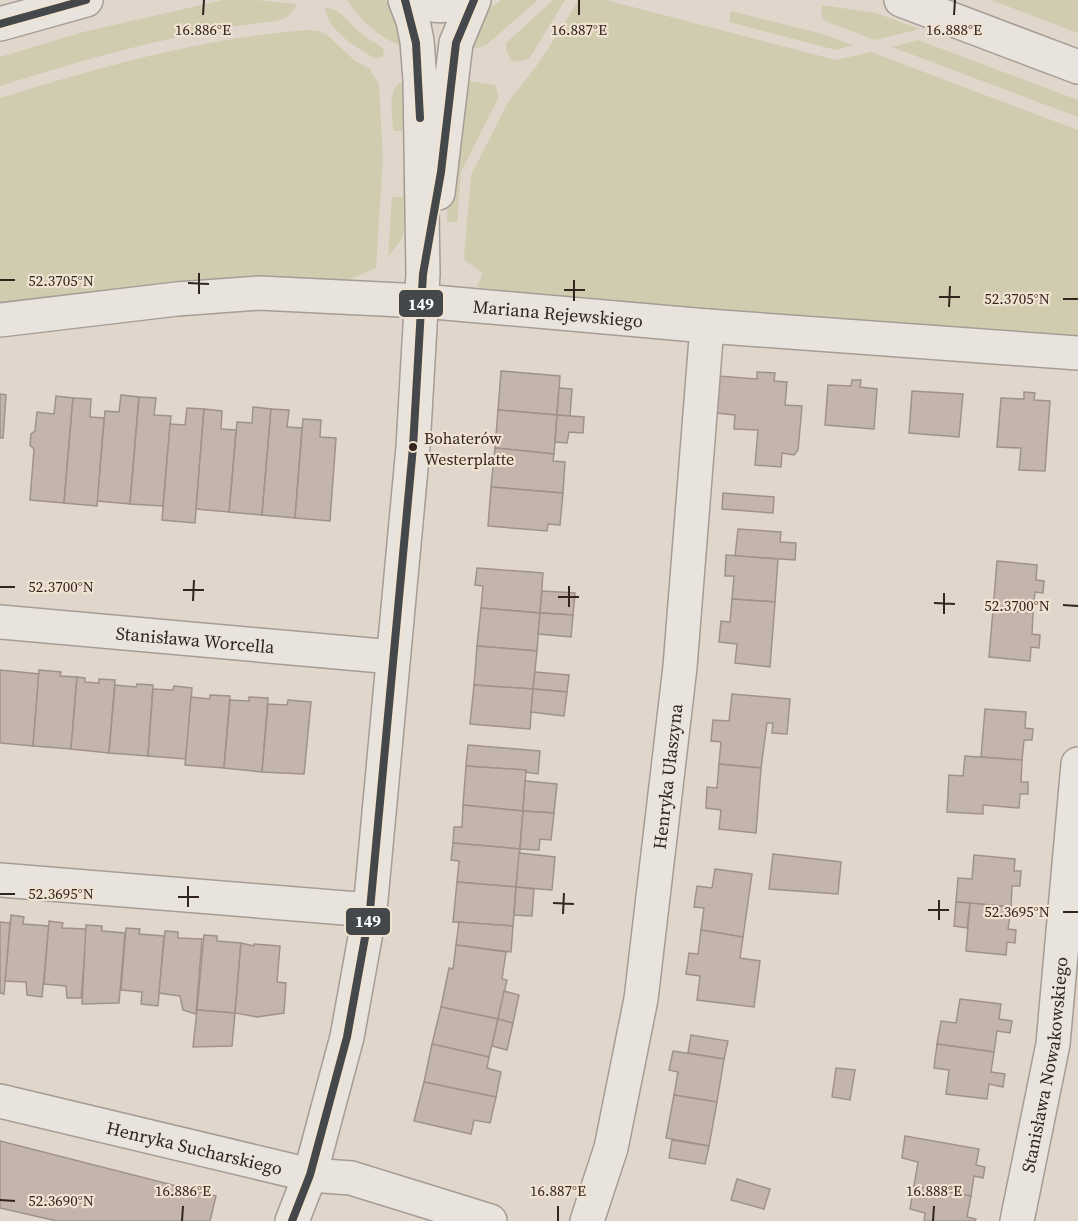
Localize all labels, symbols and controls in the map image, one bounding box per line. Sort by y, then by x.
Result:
text: 16.886°E [175,19,231,40]
text: 16.887°E [551,19,607,40]
text: 16.888°E [926,19,982,40]
text: 52.3705°N [28,270,94,291]
text: 52.3705°N [984,288,1050,309]
line badge: 149 [398,289,444,318]
text: 149 [408,293,434,315]
street label: Mariana Rejewskiego [472,293,644,333]
place label: Bohaterów Westerplatte [424,427,514,470]
marker: Bohaterów Westerplatte [407,441,419,453]
text: 52.3700°N [28,576,94,597]
text: 52.3700°N [984,595,1050,616]
street label: Stanisława Worcella [115,620,276,659]
street label: Henryka Ułaszyna [646,701,688,851]
text: 52.3695°N [28,883,94,904]
text: 52.3695°N [984,901,1050,922]
line badge: 149 [345,907,391,936]
text: 149 [355,910,381,932]
street label: Stanisława Nowakowskiego [1015,956,1073,1175]
street label: Henryka Sucharskiego [104,1114,285,1181]
text: 16.886°E [155,1180,211,1201]
text: 16.887°E [530,1180,586,1201]
text: 16.888°E [906,1180,962,1201]
text: 52.3690°N [28,1190,94,1211]

